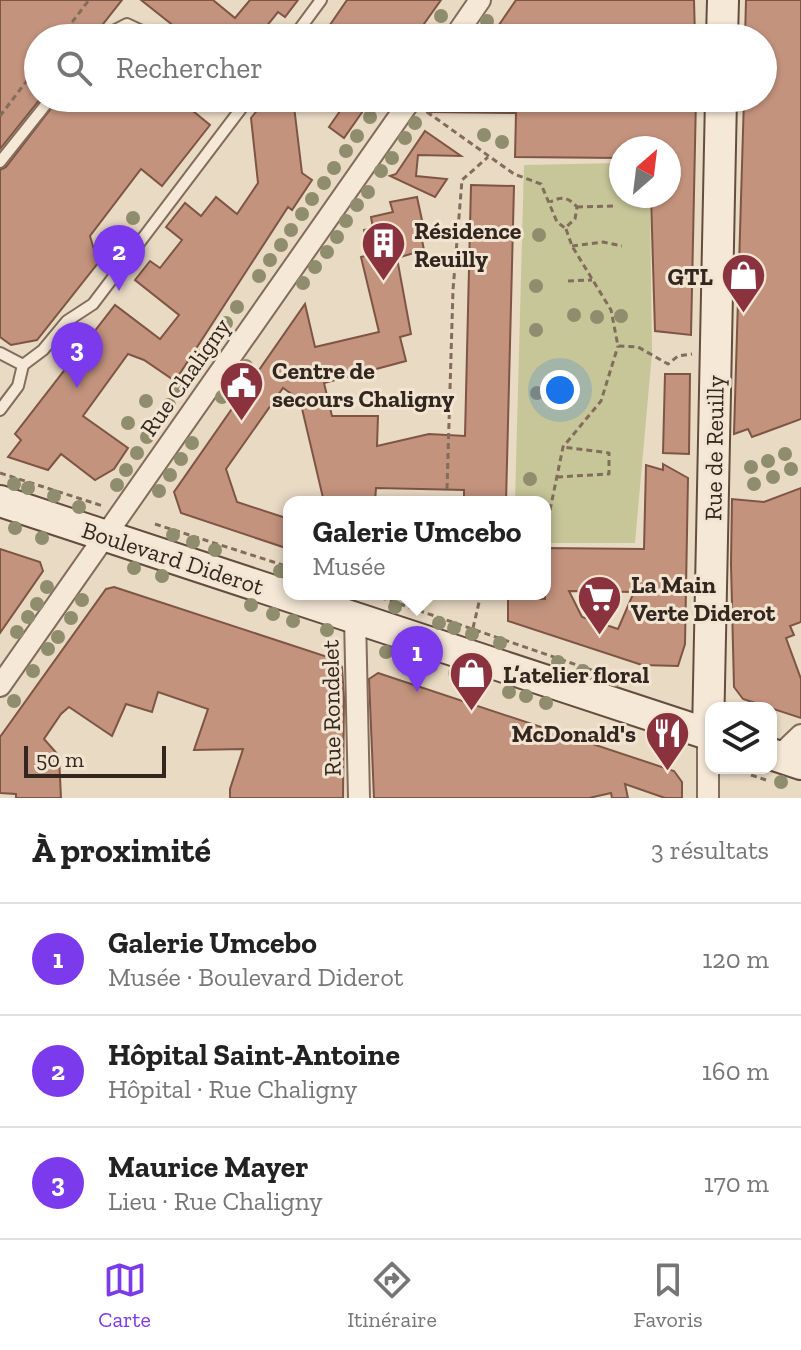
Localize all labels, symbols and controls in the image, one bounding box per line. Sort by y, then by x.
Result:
search box [24,24,777,112]
icon: search [52,46,96,90]
text: Rechercher [116,50,263,86]
north arrow [609,136,681,208]
place label: Résidence Reuilly [414,216,522,273]
building icon: Résidence Reuilly [359,220,407,283]
pin: 2 [93,225,145,291]
shop icon: GTL [720,252,768,315]
place label: GTL [668,262,714,291]
street label: Rue Chaligny [134,312,237,442]
pin: 3 [51,322,103,388]
place label: Centre de secours Chaligny [272,356,454,413]
public building icon: Centre de secours Chaligny [217,360,265,423]
your location [540,370,580,410]
street label: Rue de Reuilly [698,374,730,521]
popup [283,496,551,600]
text: Galerie Umcebo [313,514,521,550]
street label: Boulevard Diderot [78,515,268,601]
text: Musée [313,550,385,582]
place label: La Main Verte Diderot [631,570,776,627]
supermarket icon: La Main Verte Diderot [576,574,624,637]
pin: 1 [391,626,443,692]
street label: Rue Rondelet [315,639,347,777]
shop icon: L’atelier floral [448,650,496,713]
place label: L’atelier floral [503,660,650,689]
map controls [705,702,777,774]
button: layers [705,702,777,774]
restaurant icon: McDonald's [643,709,691,772]
place label: McDonald's [512,719,636,748]
scale bar [24,742,166,778]
text: 50 m [36,746,84,773]
text: À proximité [32,830,211,871]
text: 3 résultats [651,834,769,866]
text: Galerie Umcebo [108,925,317,961]
text: 1 [53,943,63,975]
text: 120 m [702,943,769,975]
text: Musée · Boulevard Diderot [108,961,404,993]
text: Hôpital Saint-Antoine [108,1037,400,1073]
text: 2 [51,1055,65,1087]
text: 160 m [702,1055,769,1087]
text: Hôpital · Rue Chaligny [108,1073,357,1105]
text: Maurice Mayer [108,1149,309,1185]
text: 3 [51,1167,65,1199]
text: 170 m [704,1167,769,1199]
text: Lieu · Rue Chaligny [108,1185,322,1217]
tab: Carte [98,1258,151,1333]
tab: Itinéraire [347,1258,437,1333]
tab: Favoris [633,1258,703,1333]

